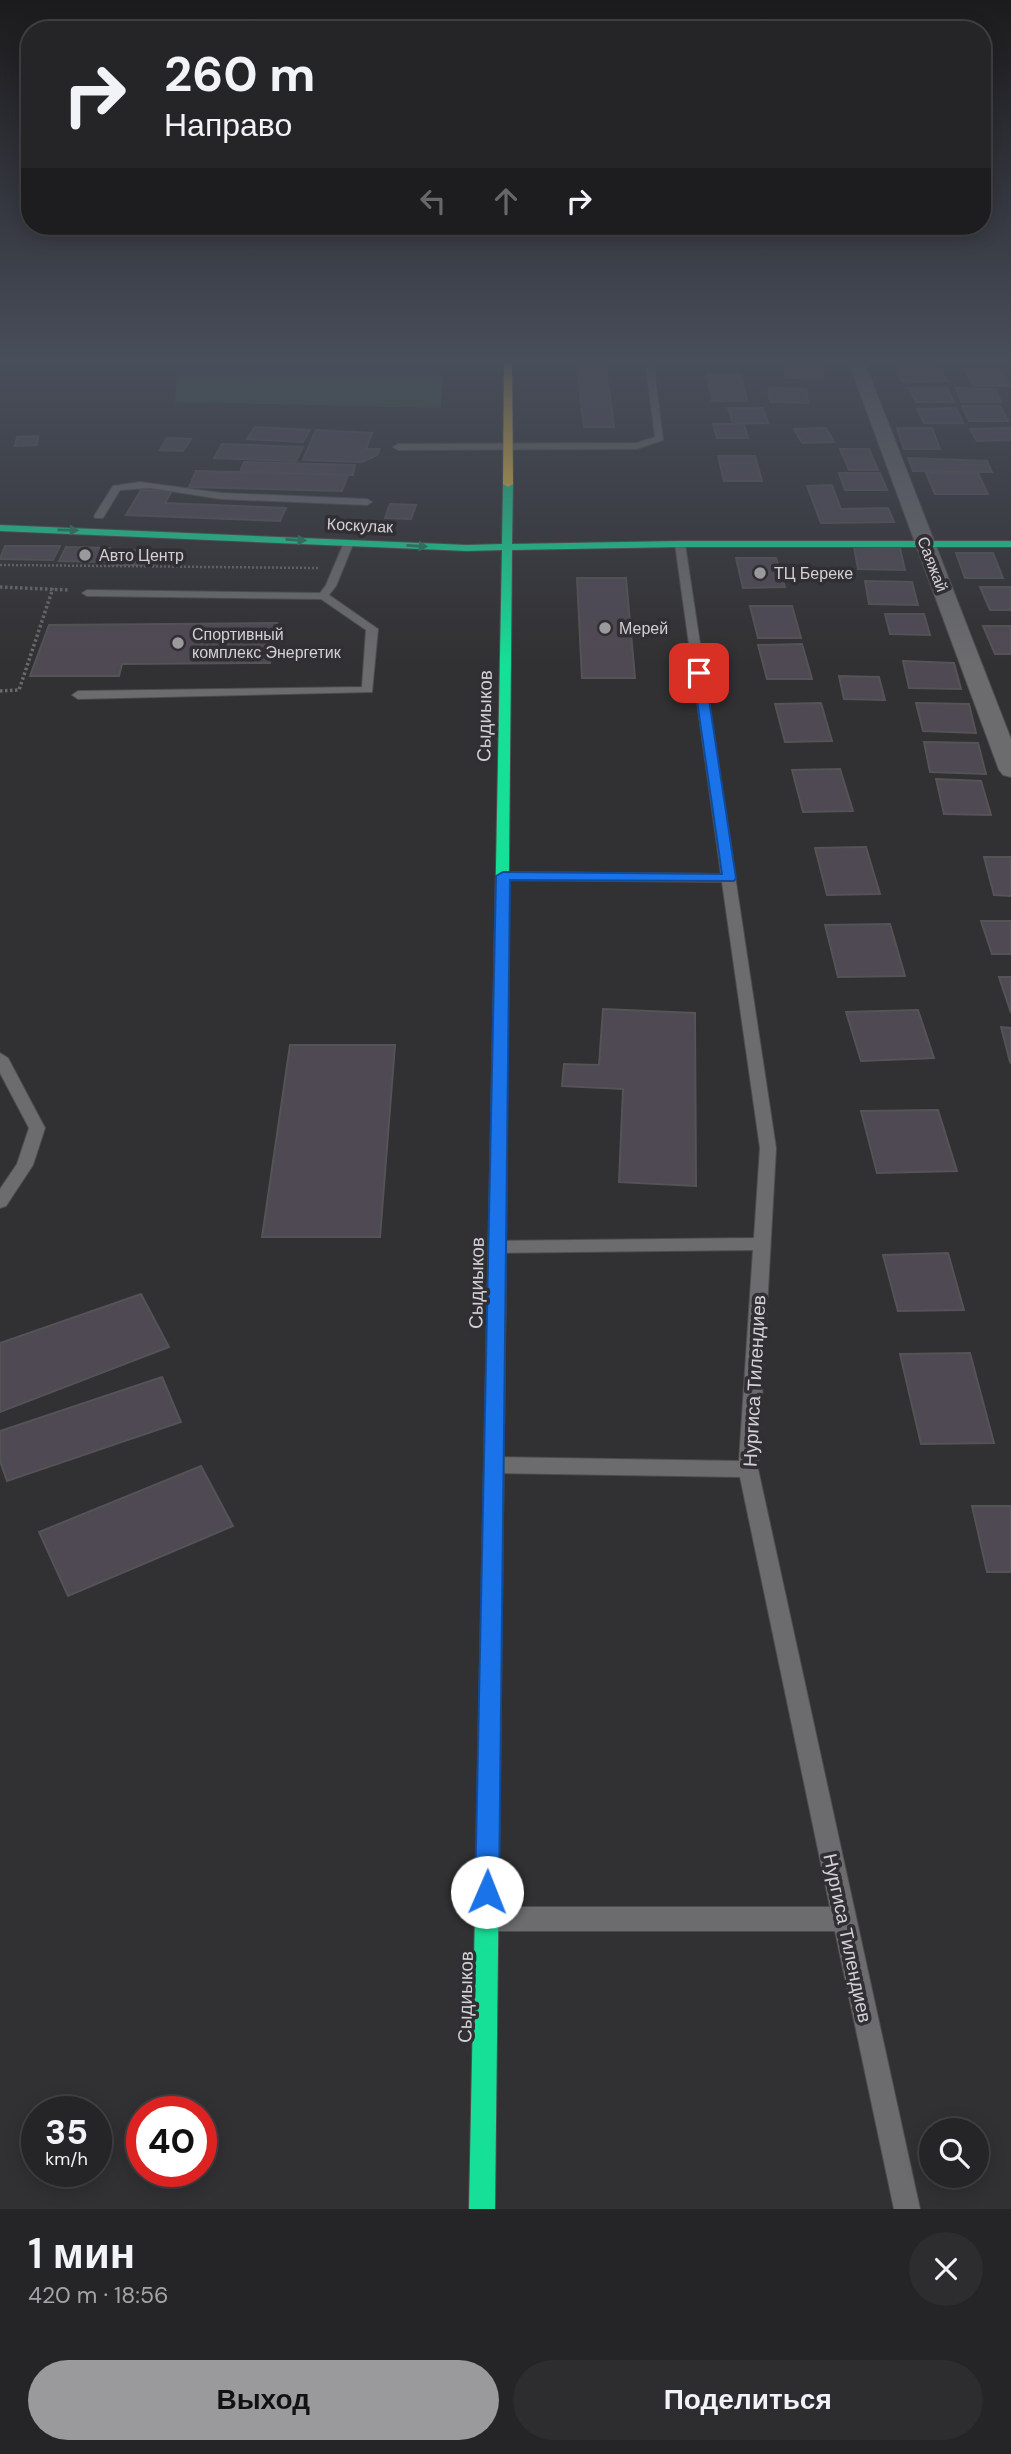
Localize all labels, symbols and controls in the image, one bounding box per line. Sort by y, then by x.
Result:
text: 260 m [164,42,315,106]
icon: right [49,49,140,140]
text: Направо [164,104,292,146]
icon: left [414,182,452,220]
icon: ahead [487,182,525,220]
icon: right [560,182,598,220]
street label: Коскулак [326,513,395,538]
one-way arrow [57,524,79,536]
street label: Саяжай [912,533,953,595]
one-way arrow [285,534,307,545]
one-way arrow [406,540,428,551]
place label: Авто Центр [99,545,184,566]
marker: Авто Центр [77,547,93,563]
place label: ТЦ Береке [774,563,853,584]
marker: ТЦ Береке [752,565,768,581]
place label: Мерей [619,618,668,639]
marker: Мерей [597,620,613,636]
place label: Спортивный комплекс Энергетик [192,624,342,663]
marker: Спортивный комплекс Энергетик [170,635,186,651]
pin [669,643,729,703]
icon: arrive [680,654,718,692]
street label: Сыдиыков [471,670,498,762]
street label: Сыдиыков [463,1237,490,1329]
street label: Нургиса Тилендиев [738,1294,771,1468]
street label: Нургиса Тилендиев [817,1851,878,2025]
position arrow [450,1855,524,1929]
street label: Сыдиыков [452,1951,479,2043]
speed limit sign: 40 [126,2096,217,2187]
text: 35 [45,2109,88,2155]
map controls [919,2118,989,2188]
button: search [919,2118,989,2188]
text: km/h [45,2147,88,2171]
text: 1 мин [28,2226,135,2281]
button: close [909,2232,983,2306]
text: 420 m · 18:56 [28,2280,168,2310]
button: Выход [28,2360,499,2440]
button: Поделиться [513,2360,983,2440]

